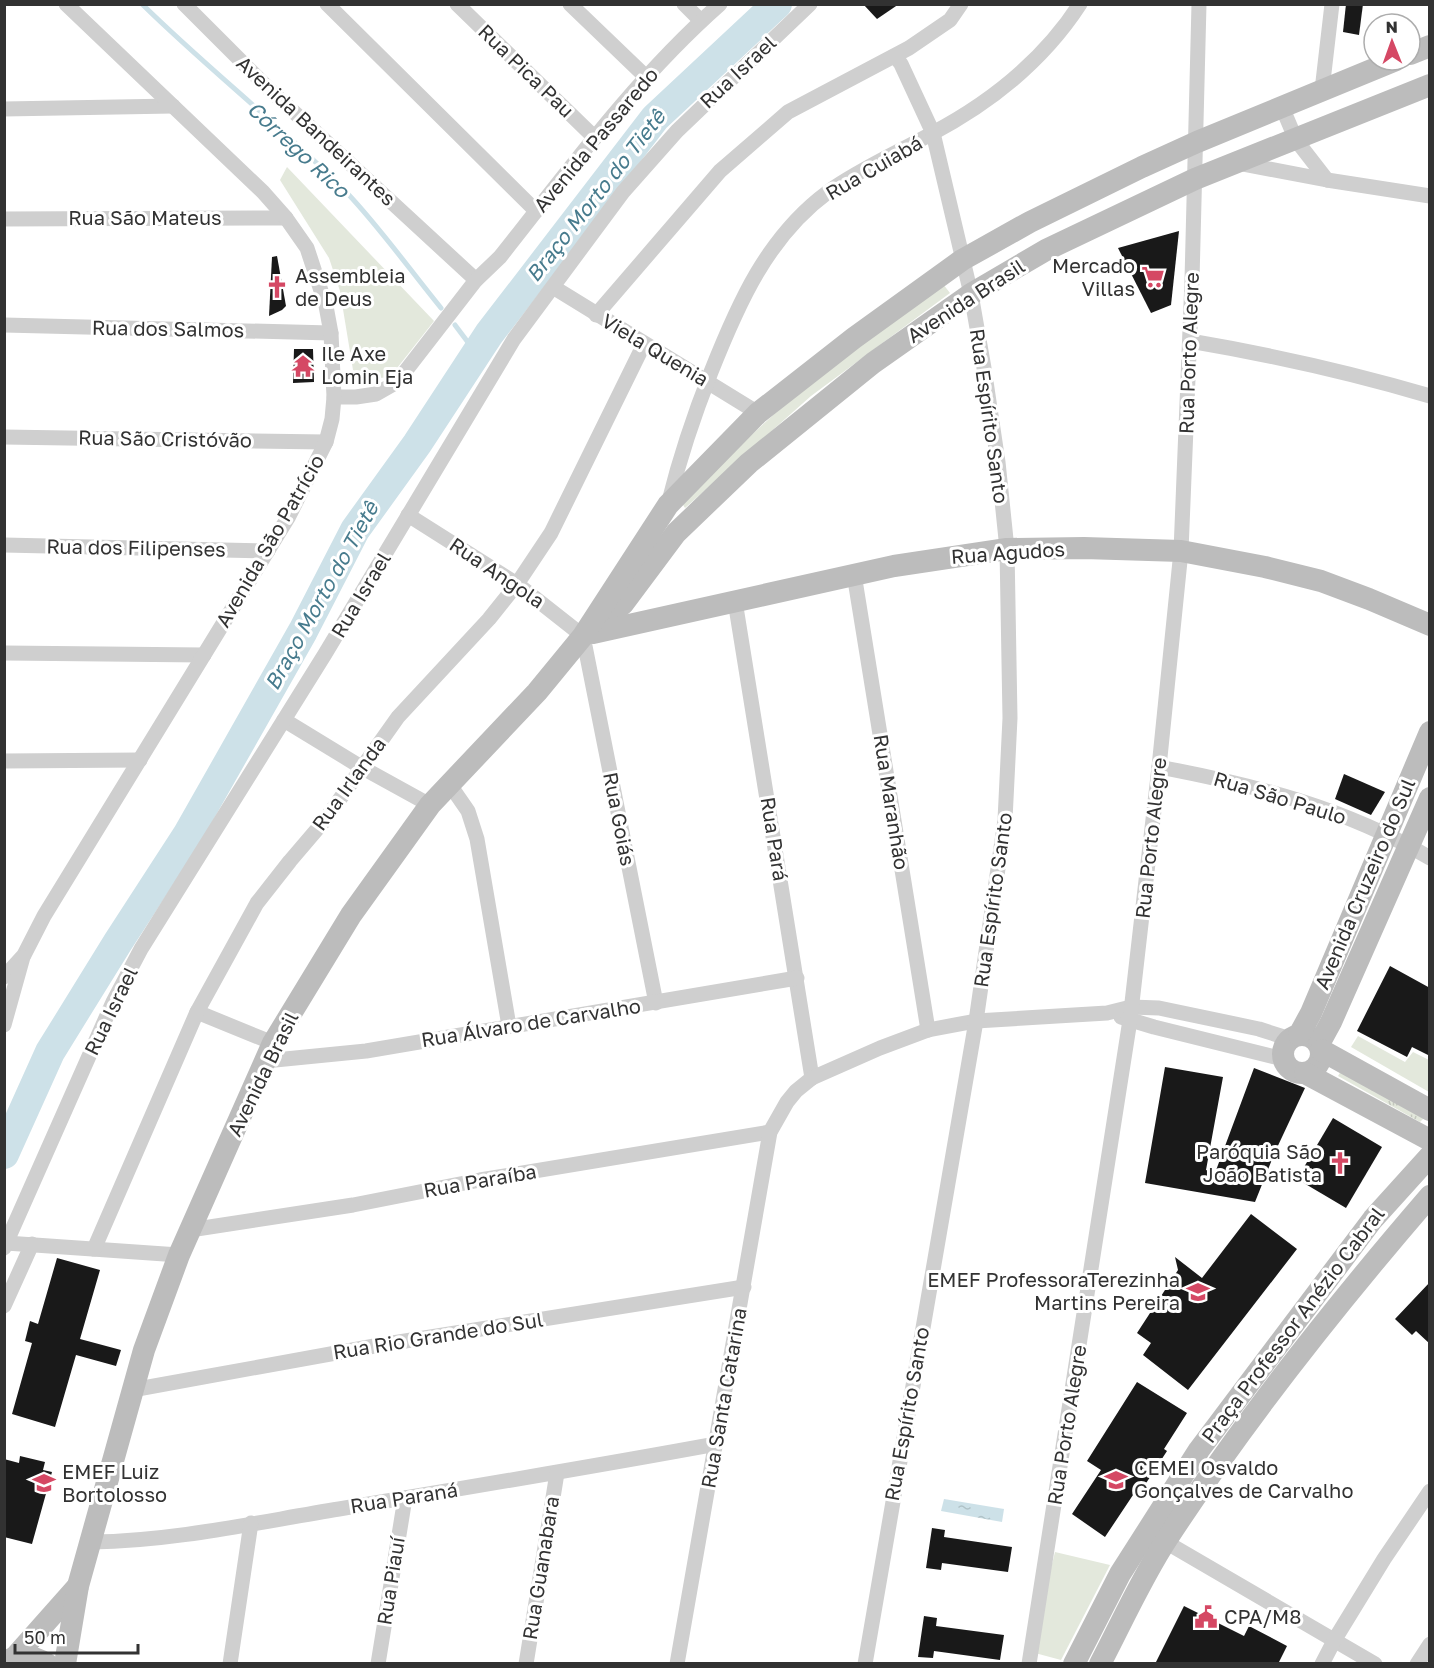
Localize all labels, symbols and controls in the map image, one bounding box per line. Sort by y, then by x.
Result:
north arrow [1362,12,1422,72]
text: N [1385,17,1398,37]
street label: Rua Pica Pau [474,19,579,122]
street label: Rua Israel [694,30,780,113]
street label: Avenida Bandeirantes [232,50,401,210]
street label: Avenida Passaredo [528,62,663,216]
water label: Córrego Rico [242,95,356,204]
water label: Braço Morto do Tietê [520,103,671,286]
street label: Rua Cuiabá [821,130,926,204]
street label: Rua São Mateus [68,205,222,229]
street label: Avenida Brasil [902,253,1029,347]
place label: Mercado Villas [1052,253,1135,300]
place label: Assembleia de Deus [295,263,406,310]
supermarket icon: Mercado Villas [1140,264,1166,290]
street label: Rua Porto Alegre [1173,272,1203,434]
church icon: Assembleia de Deus [264,274,290,300]
street label: Viela Quenia [598,308,713,390]
street label: Rua dos Salmos [92,315,244,341]
street label: Rua Espírito Santo [966,327,1014,505]
place label: Ile Axe Lomin Eja [321,341,413,388]
temple icon: Ile Axe Lomin Eja [290,353,316,379]
street label: Rua São Cristóvão [78,424,252,452]
street label: Avenida São Patrício [210,450,328,631]
water label: Braço Morto do Tietê [259,495,385,694]
street label: Rua Angola [446,532,550,613]
street label: Rua dos Filipenses [46,533,226,561]
street label: Rua Agudos [950,536,1066,568]
street label: Rua Israel [325,547,395,642]
street label: Rua Irlanda [306,732,390,835]
street label: Rua Maranhão [869,732,915,871]
street label: Rua Porto Alegre [1130,756,1170,920]
street label: Rua São Paulo [1211,766,1349,829]
street label: Rua Goiás [599,770,641,868]
street label: Avenida Cruzeiro do Sul [1309,775,1419,993]
street label: Rua Pará [757,795,793,883]
street label: Rua Espírito Santo [968,811,1016,989]
street label: Rua Israel [78,962,142,1059]
street label: Rua Álvaro de Carvalho [419,993,642,1051]
street label: Avenida Brasil [222,1007,303,1140]
place label: Paróquia São João Batista [1196,1139,1322,1186]
church icon: Paróquia São João Batista [1327,1150,1353,1176]
street label: Rua Paraíba [422,1158,538,1202]
street label: Praça Professor Anézio Cabral [1196,1202,1389,1447]
place label: EMEF ProfessoraTerezinha Martins Pereira [927,1267,1180,1314]
school or university icon: EMEF ProfessoraTerezinha Martins Pereira [1185,1279,1211,1305]
street label: Rua Santa Catarina [695,1306,751,1490]
street label: Rua Rio Grande do Sul [331,1307,545,1363]
street label: Rua Espírito Santo [879,1325,933,1503]
street label: Rua Porto Alegre [1041,1343,1091,1507]
place label: CEMEI Osvaldo Gonçalves de Carvalho [1134,1455,1353,1502]
place label: EMEF Luiz Bortolosso [62,1459,167,1506]
school or university icon: CEMEI Osvaldo Gonçalves de Carvalho [1103,1467,1129,1493]
school or university icon: EMEF Luiz Bortolosso [31,1470,57,1496]
street label: Rua Paraná [348,1477,459,1517]
street label: Rua Guanabara [517,1494,563,1641]
street label: Rua Piauí [371,1533,409,1627]
public building icon: CPA/M8 [1193,1604,1219,1630]
place label: CPA/M8 [1224,1604,1302,1628]
scale bar [15,1617,138,1655]
text: 50 m [24,1626,66,1648]

